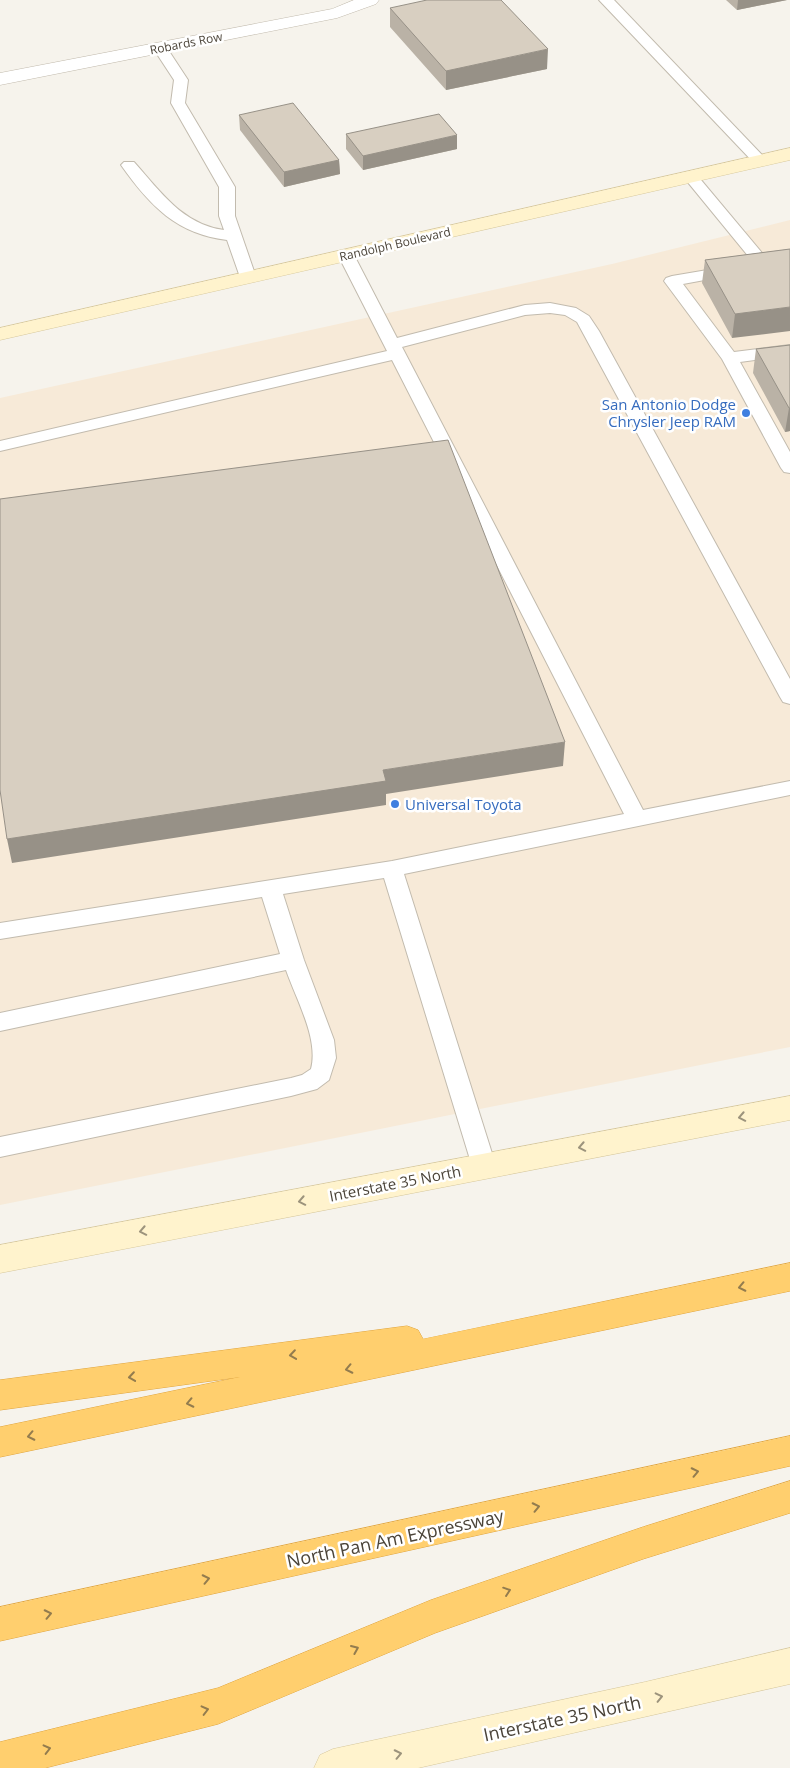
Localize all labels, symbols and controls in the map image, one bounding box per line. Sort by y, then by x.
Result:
street label: Robards Row [148,27,224,58]
street label: Randolph Boulevard [338,223,452,265]
place label: San Antonio Dodge Chrysler Jeep RAM [602,394,736,431]
marker: San Antonio Dodge Chrysler Jeep RAM [740,407,752,419]
place label: Universal Toyota [405,794,522,814]
marker: Universal Toyota [389,798,401,810]
one-way arrow [738,1112,746,1122]
one-way arrow [578,1142,587,1152]
street label: Interstate 35 North [327,1160,463,1206]
one-way arrow [298,1195,307,1205]
one-way arrow [138,1226,147,1236]
one-way arrow [738,1281,747,1291]
one-way arrow [289,1350,297,1360]
one-way arrow [344,1363,353,1374]
one-way arrow [128,1372,136,1382]
one-way arrow [185,1397,194,1407]
one-way arrow [26,1430,35,1441]
one-way arrow [690,1467,699,1478]
one-way arrow [532,1502,541,1513]
street label: North Pan Am Expressway [284,1503,507,1573]
one-way arrow [202,1574,211,1585]
one-way arrow [502,1586,511,1596]
one-way arrow [43,1609,52,1619]
one-way arrow [350,1645,359,1655]
street label: Interstate 35 North [481,1690,643,1746]
one-way arrow [654,1692,663,1703]
one-way arrow [200,1705,209,1716]
one-way arrow [43,1745,51,1755]
one-way arrow [393,1749,402,1760]

